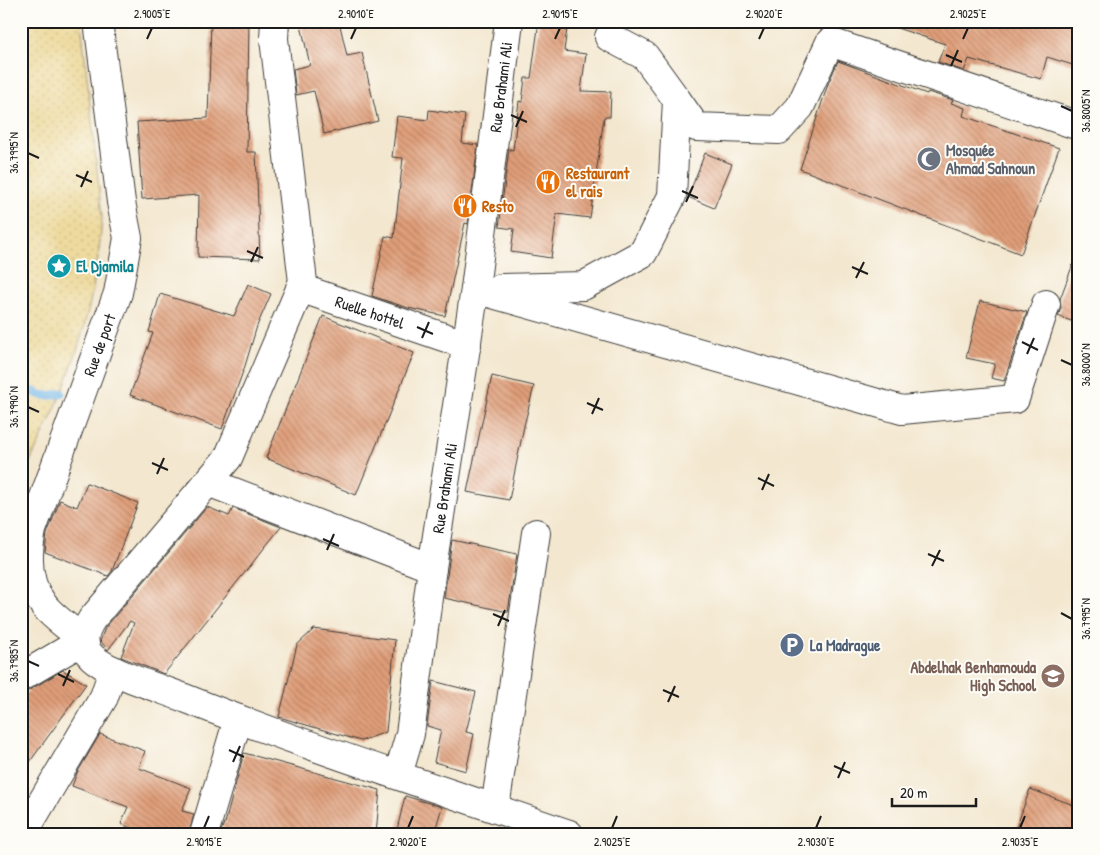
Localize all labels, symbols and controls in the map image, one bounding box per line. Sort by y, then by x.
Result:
text: 2.9005°E [134,5,171,22]
text: 2.9010°E [338,5,375,22]
text: 2.9015°E [542,5,578,22]
text: 2.9020°E [745,5,783,22]
text: 2.9025°E [950,5,987,22]
street label: Rue Brahami Ali [484,40,517,134]
text: 36.8005°N [1077,90,1094,132]
text: 36.7995°N [5,132,22,174]
place label: Mosquée Ahmad Sahnoun [946,139,1035,179]
mosque icon: Mosquée Ahmad Sahnoun [916,146,942,172]
place label: Restaurant el rais [566,162,630,202]
restaurant icon: Restaurant el rais [535,169,561,195]
restaurant icon: Resto [452,193,478,219]
place label: Resto [482,195,514,217]
place icon: El Djamila [46,253,72,279]
place label: El Djamila [76,255,134,277]
street label: Ruelle hottel [332,290,408,334]
street label: Rue de port [78,310,121,379]
text: 36.8000°N [1077,343,1094,387]
text: 36.7990°N [5,386,22,428]
street label: Rue Brahami Ali [426,441,462,535]
text: 36.7995°N [1077,598,1094,640]
parking icon: La Madrague [779,632,805,658]
place label: La Madrague [810,634,881,657]
text: 36.7985°N [5,640,22,682]
place label: Abdelhak Benhamouda High School [910,656,1037,697]
school or university icon: Abdelhak Benhamouda High School [1040,663,1066,689]
scale bar [892,775,976,807]
text: 20 m [900,782,927,803]
text: 2.9015°E [186,833,222,850]
text: 2.9020°E [389,833,427,850]
text: 2.9025°E [594,833,631,850]
text: 2.9030°E [798,833,835,850]
text: 2.9035°E [1002,833,1039,850]

